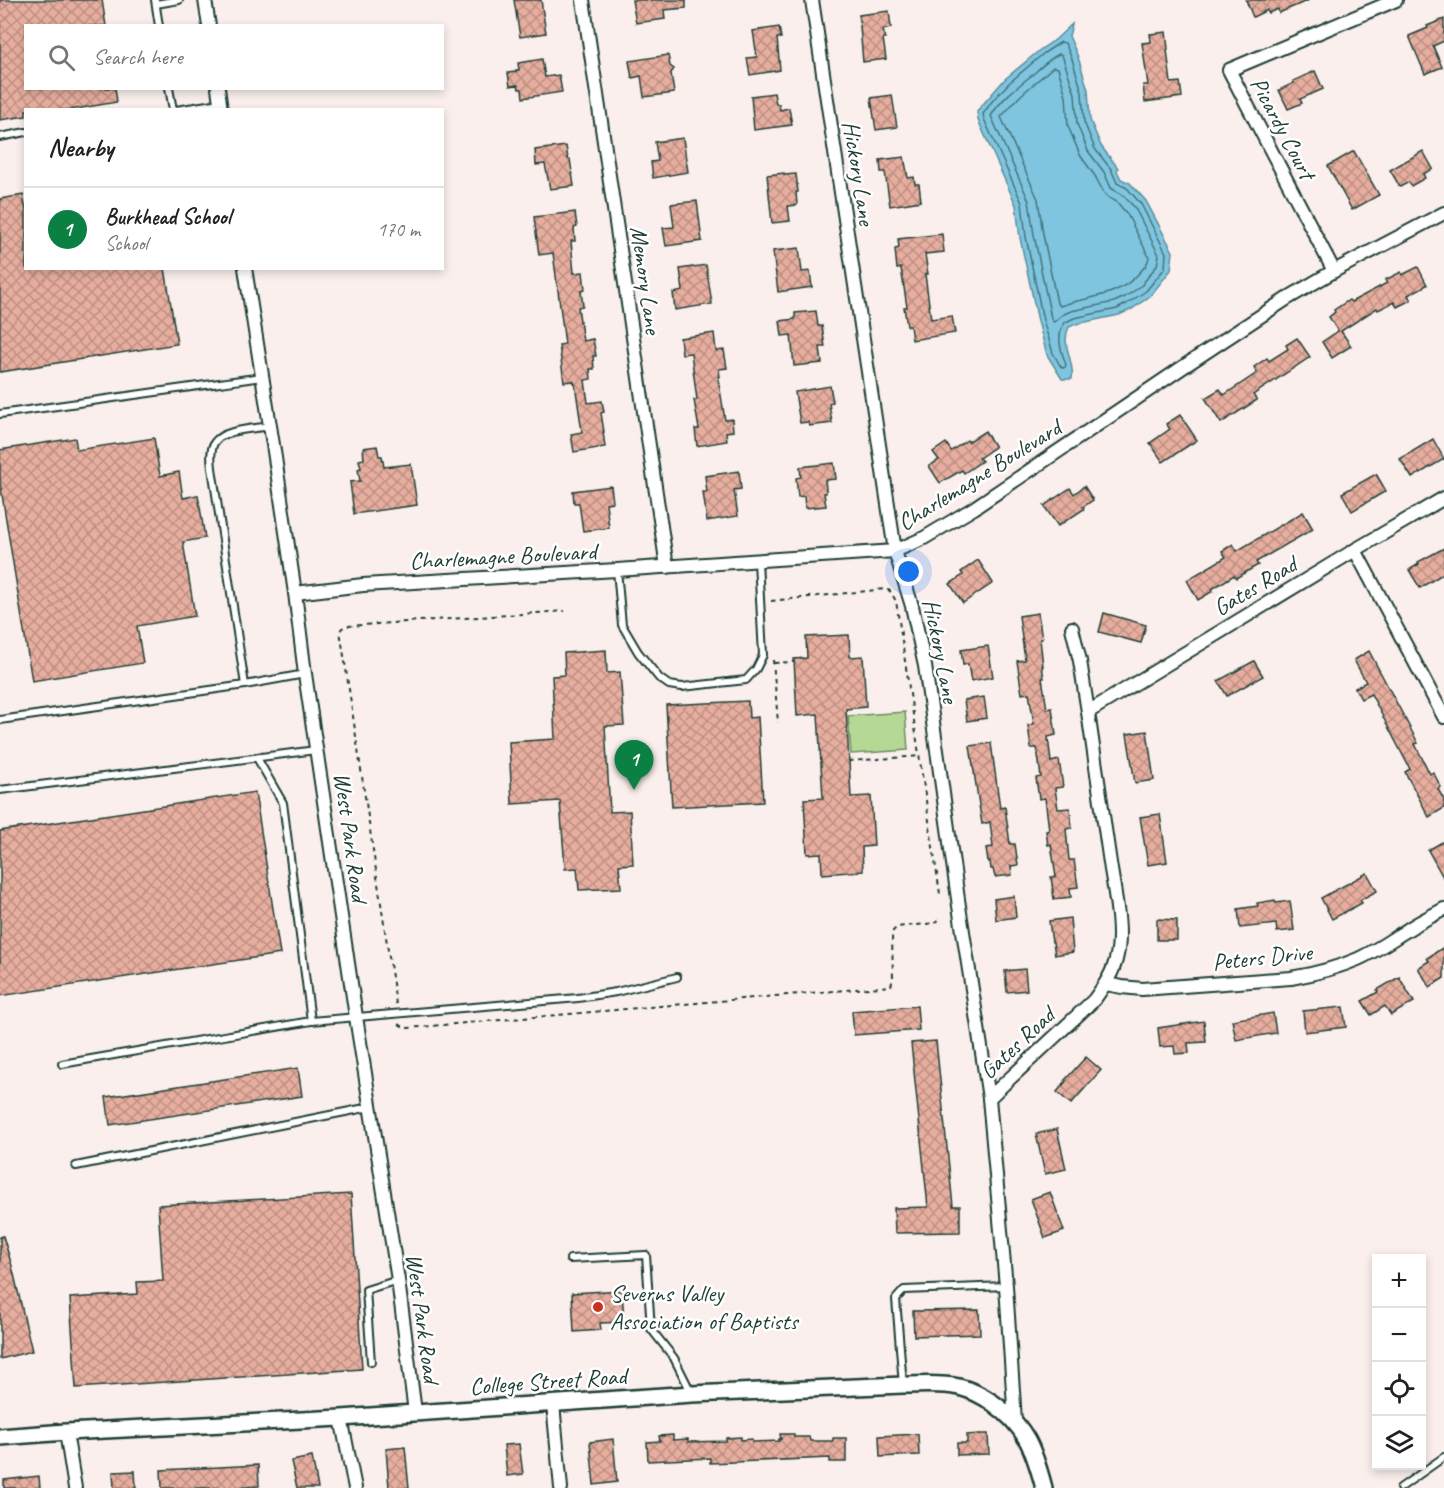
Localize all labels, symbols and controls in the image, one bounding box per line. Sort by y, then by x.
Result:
search box [24,24,444,90]
icon: search [45,41,78,74]
text: Search here [93,43,183,71]
street label: Picardy Court [1244,72,1324,187]
street label: Hickory Lane [836,119,882,230]
text: Nearby [48,131,113,164]
text: Burkhead School [105,203,231,231]
text: 1 [63,217,72,242]
text: 170 m [377,217,420,242]
street label: Memory Lane [624,224,669,338]
text: School [105,231,148,256]
street label: Charlemagne Boulevard [892,411,1069,537]
street label: Charlemagne Boulevard [409,536,601,576]
street label: Gates Road [1208,548,1305,623]
your location [894,557,923,586]
street label: Hickory Lane [916,596,966,708]
pin: 1 [614,740,654,790]
street label: West Park Road [327,770,375,907]
street label: Peters Drive [1211,937,1315,977]
street label: Gates Road [973,998,1064,1085]
street label: West Park Road [399,1251,447,1388]
map controls [1372,1254,1426,1470]
button: + [1372,1254,1426,1308]
place label: Severns Valley Association of Baptists [610,1278,799,1336]
marker: Severns Valley Association of Baptists [591,1300,605,1314]
button: − [1372,1308,1426,1362]
street label: College Street Road [469,1360,631,1401]
button: locate [1372,1362,1426,1416]
button: layers [1372,1416,1426,1470]

